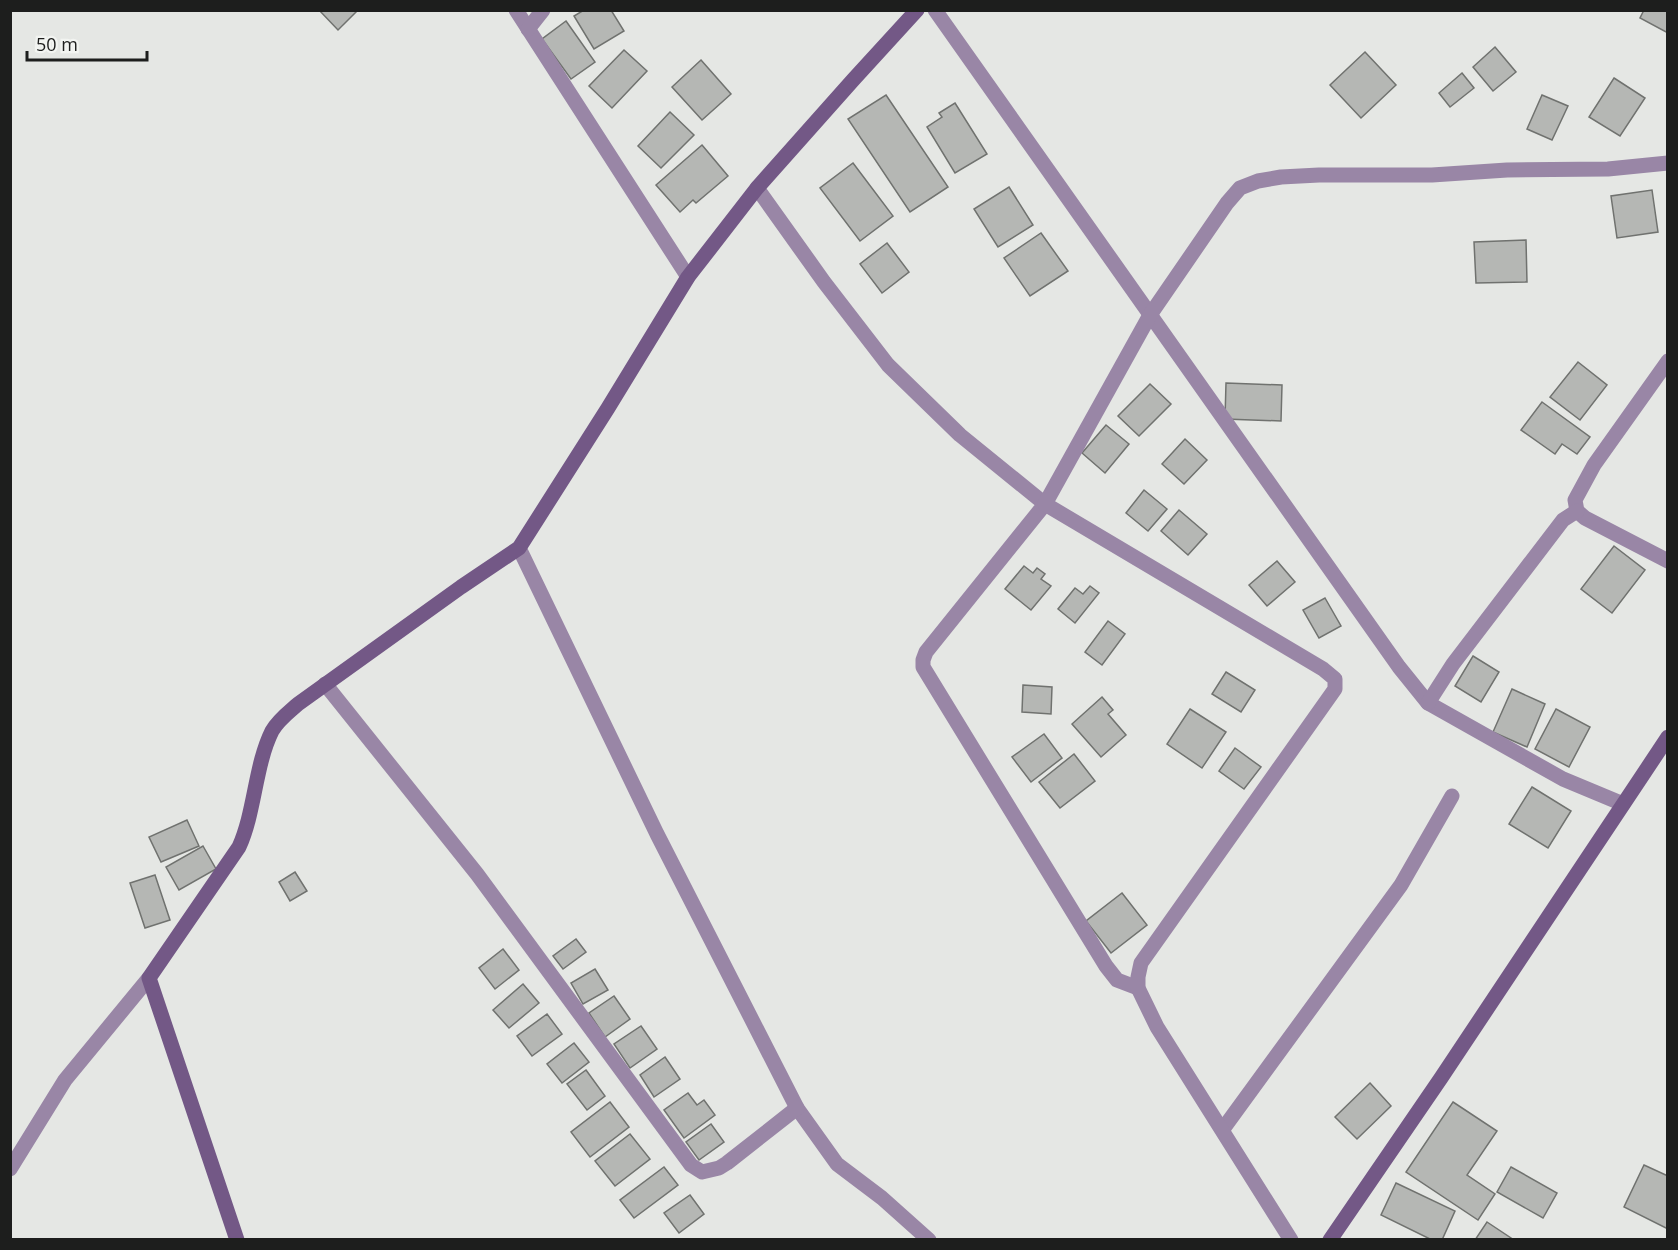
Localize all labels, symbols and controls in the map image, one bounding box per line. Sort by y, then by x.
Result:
scale bar [27,24,147,62]
text: 50 m [36,32,78,56]

